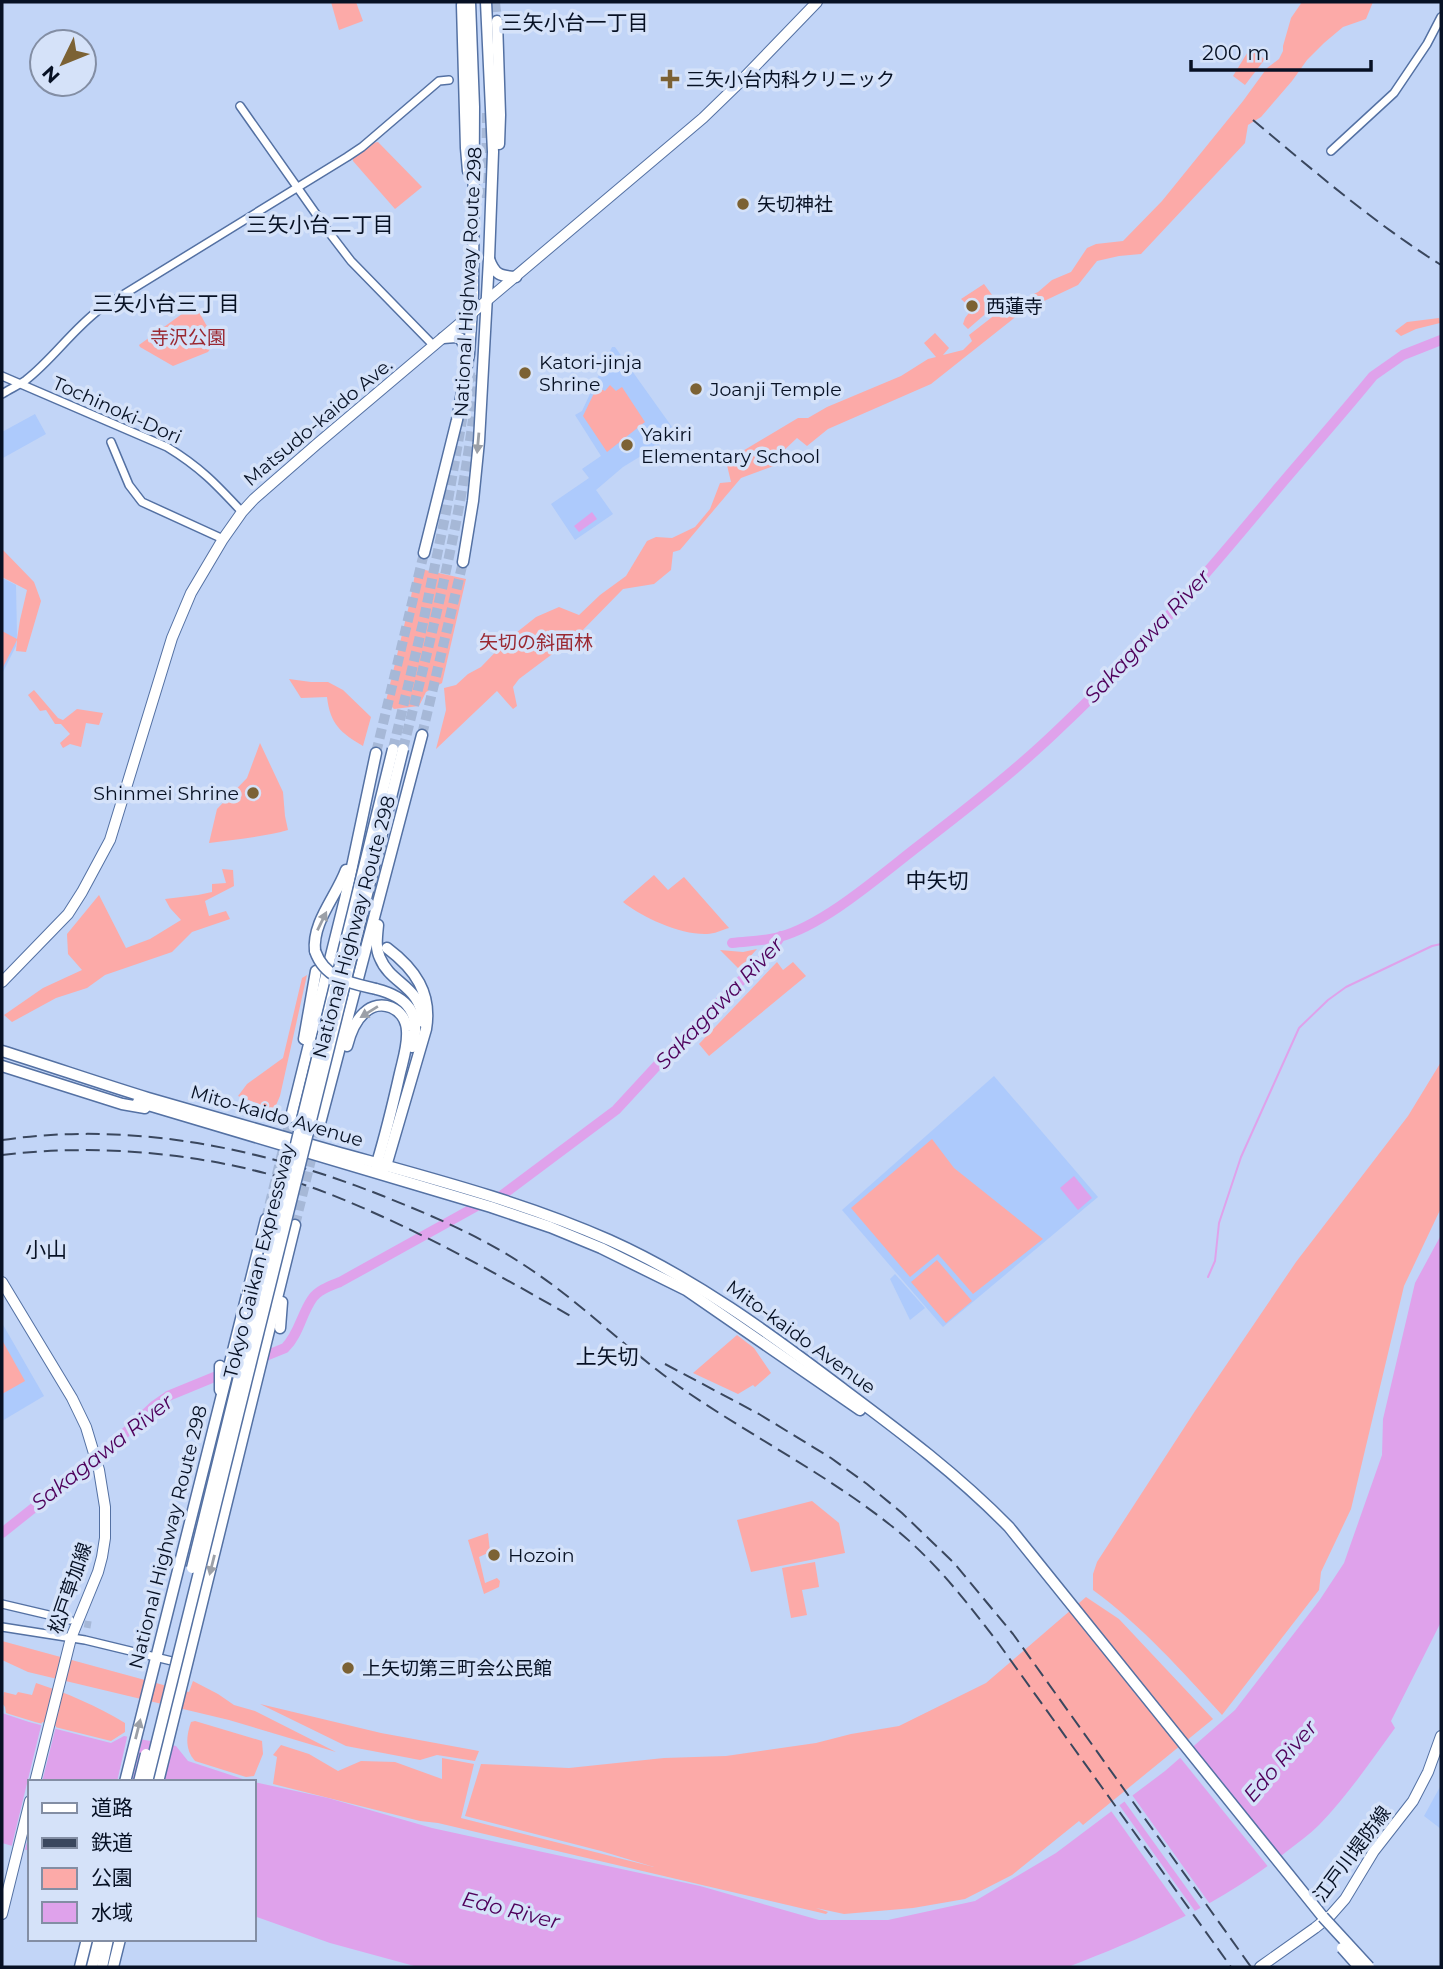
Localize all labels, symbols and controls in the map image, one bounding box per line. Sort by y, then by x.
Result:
district label: 三矢小台一丁目 [502,10,649,35]
north arrow [28,28,98,98]
scale bar [1191,28,1371,72]
text: 200 m [1202,40,1269,65]
text: N [37,61,65,88]
place label: 三矢小台内科クリニック [686,68,895,91]
marker: 三矢小台内科クリニック [660,69,680,89]
street label: National Highway Route 298 [449,146,487,418]
place label: 矢切神社 [757,193,833,216]
marker: 矢切神社 [735,196,751,212]
district label: 三矢小台二丁目 [247,212,394,237]
district label: 三矢小台三丁目 [93,291,240,316]
place label: 西蓮寺 [986,295,1043,318]
marker: 西蓮寺 [964,298,980,314]
park label: 寺沢公園 [150,326,226,349]
place label: Katori-jinja Shrine [539,351,642,396]
street label: Matsudo-kaido Ave. [239,353,397,491]
marker: Katori-jinja Shrine [517,365,533,381]
street label: Tochinoki-Dori [49,371,185,449]
place label: Joanji Temple [709,378,842,401]
marker: Joanji Temple [688,381,704,397]
place label: Yakiri Elementary School [641,423,820,468]
one-way arrow [472,432,483,454]
marker: Yakiri Elementary School [619,437,635,453]
water label: Sakagawa River [1079,564,1216,708]
park label: 矢切の斜面林 [479,631,593,654]
place label: Shinmei Shrine [93,782,239,805]
marker: Shinmei Shrine [245,785,261,801]
street label: National Highway Route 298 [308,793,400,1061]
district label: 中矢切 [906,868,969,893]
one-way arrow [316,911,327,931]
water label: Sakagawa River [650,932,788,1074]
one-way arrow [359,1005,379,1018]
street label: Mito-kaido Avenue [188,1080,366,1152]
street label: Tokyo Gaikan Expressway [219,1141,299,1381]
district label: 小山 [25,1237,67,1262]
street label: Mito-kaido Avenue [722,1275,880,1399]
district label: 上矢切 [576,1344,639,1369]
water label: Sakagawa River [26,1389,178,1515]
street label: National Highway Route 298 [124,1403,212,1671]
street label: 松戸草加線 [44,1539,96,1637]
place label: Hozoin [508,1544,575,1567]
marker: Hozoin [486,1547,502,1563]
one-way arrow [206,1554,217,1576]
place label: 上矢切第三町会公民館 [362,1657,552,1680]
marker: 上矢切第三町会公民館 [340,1660,356,1676]
water label: Edo River [1238,1715,1323,1807]
one-way arrow [133,1718,144,1740]
legend [28,1780,256,1941]
text: 道路 [91,1795,133,1820]
street label: 江戸川堤防線 [1309,1802,1395,1906]
text: 鉄道 [91,1830,133,1855]
text: 公園 [91,1865,133,1890]
water label: Edo River [460,1886,563,1934]
text: 水域 [91,1900,133,1925]

